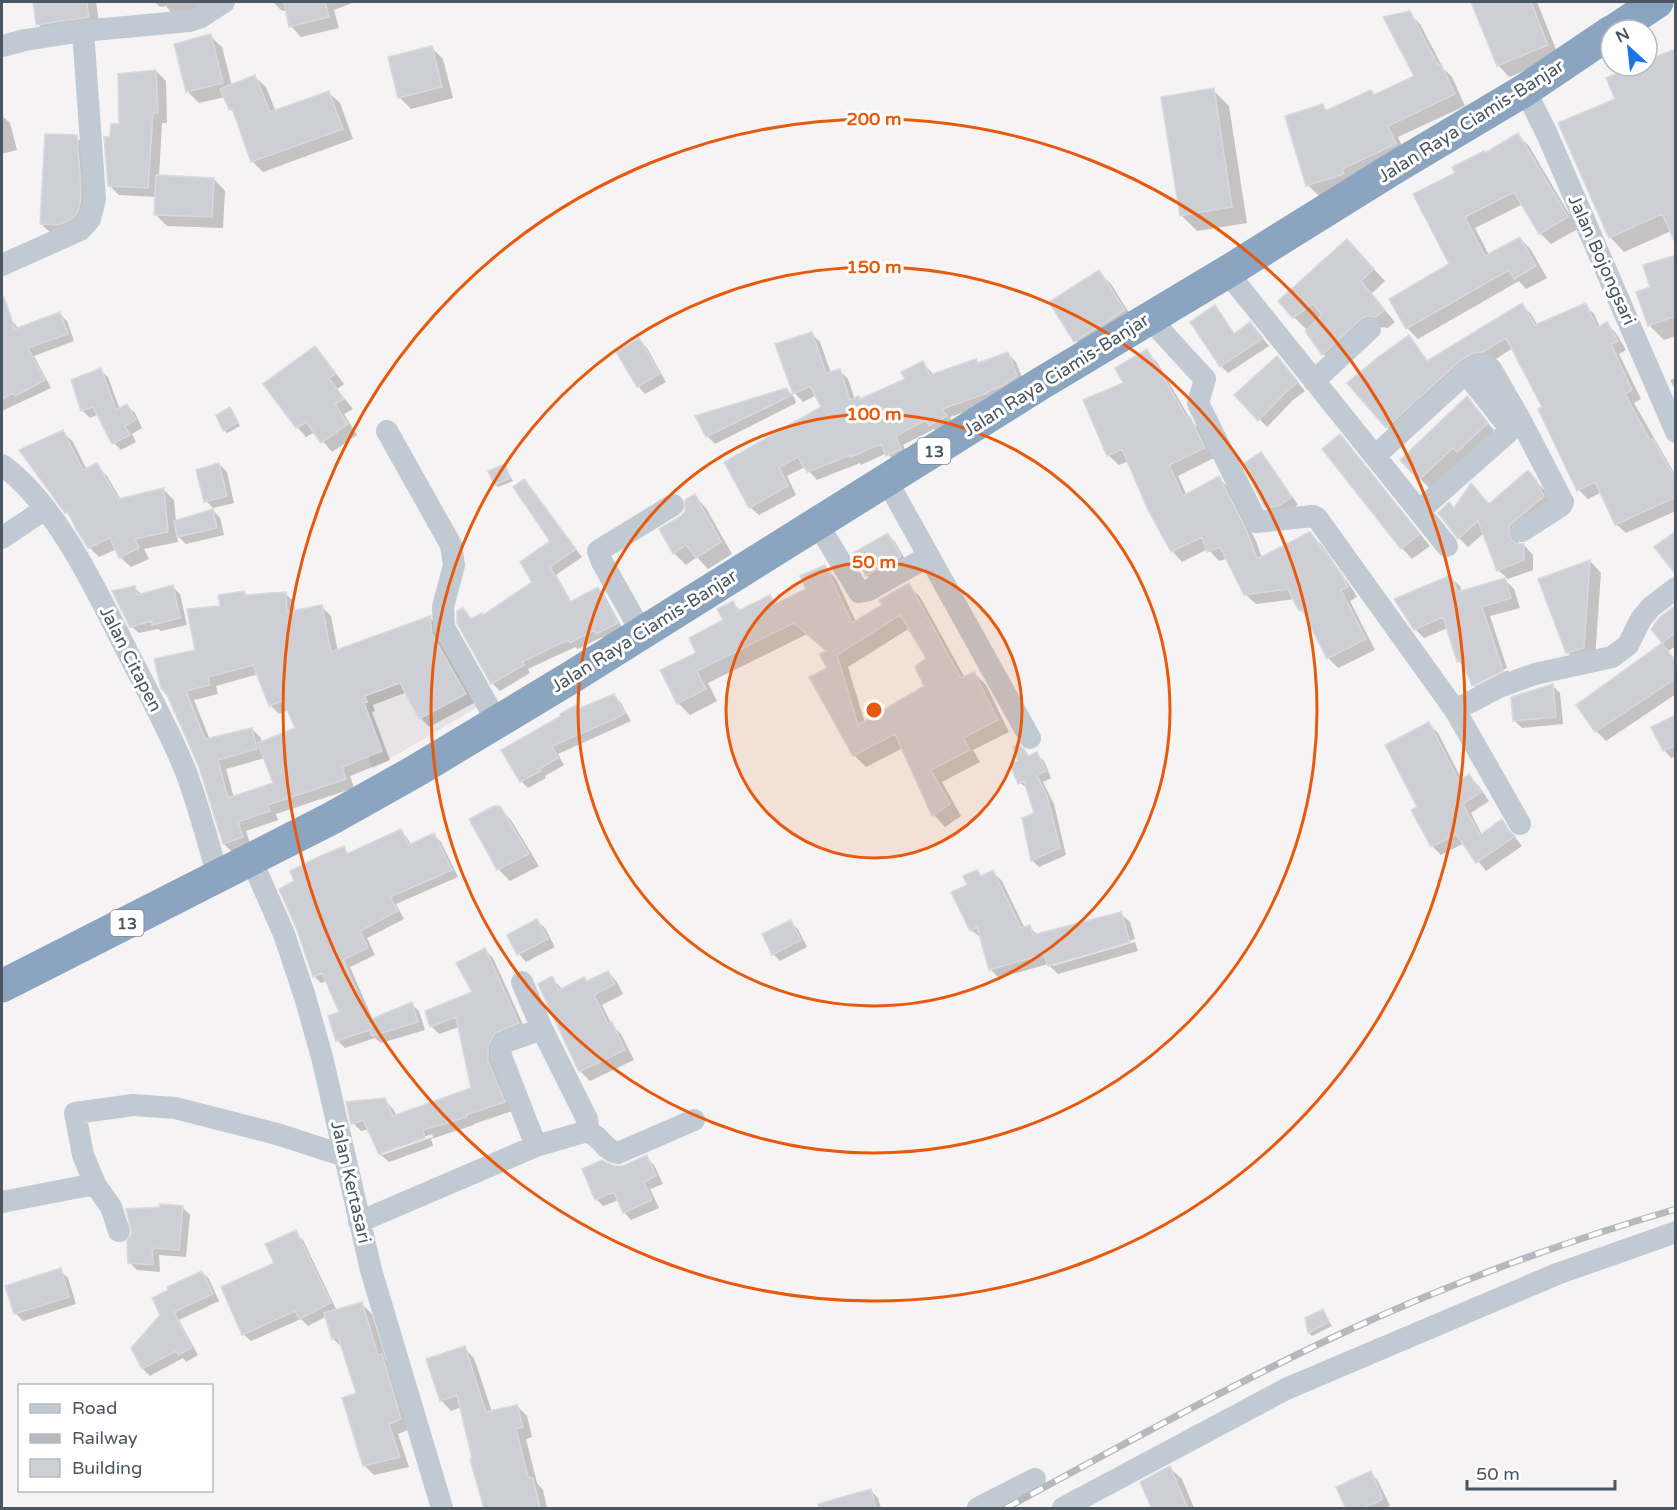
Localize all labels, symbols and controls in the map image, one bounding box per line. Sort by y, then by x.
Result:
north arrow [1599,18,1659,78]
text: N [1612,24,1633,47]
street label: Jalan Raya Ciamis-Banjar [1374,55,1568,187]
text: 200 m [846,108,902,130]
street label: Jalan Bojongsari [1563,192,1641,328]
text: 150 m [846,256,902,278]
street label: Jalan Raya Ciamis-Banjar [959,309,1153,441]
text: 100 m [846,403,902,425]
road number: 13 [918,438,950,464]
text: 50 m [852,551,896,573]
street label: Jalan Raya Ciamis-Banjar [547,565,741,697]
street label: Jalan Citapen [95,603,167,715]
centre of rings [864,700,884,720]
road number: 13 [110,910,144,936]
street label: Jalan Kertasari [326,1119,376,1245]
legend [18,1384,213,1492]
text: Road [72,1397,117,1419]
text: Railway [72,1427,138,1449]
scale bar [1467,1453,1616,1491]
text: Building [72,1457,142,1479]
text: 50 m [1476,1463,1520,1485]

